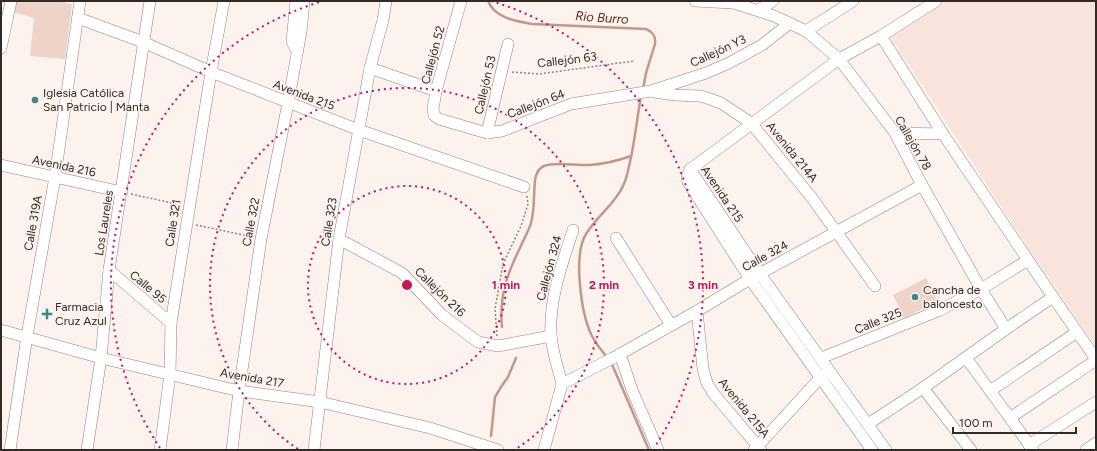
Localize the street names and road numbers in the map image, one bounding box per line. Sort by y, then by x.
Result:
street label: Callejón 52 [418,24,448,86]
street label: Callejón Y3 [688,32,748,70]
street label: Callejón 63 [536,49,598,71]
street label: Callejón 53 [471,54,499,116]
street label: Avenida 215 [271,77,337,113]
street label: Callejón 64 [505,86,567,121]
street label: Callejón 78 [892,113,934,173]
street label: Avenida 214A [763,119,821,185]
street label: Avenida 216 [31,152,97,180]
street label: Avenida 215 [698,163,746,225]
street label: Los Laureles [92,189,116,257]
street label: Calle 319A [21,194,45,252]
street label: Calle 322 [239,196,263,248]
street label: Calle 323 [318,197,340,247]
street label: Calle 321 [162,198,184,248]
street label: Callejón 324 [534,233,565,302]
street label: Calle 324 [740,237,791,274]
street label: Callejón 216 [412,264,468,320]
street label: Calle 95 [127,268,169,306]
street label: Calle 325 [852,305,904,337]
street label: Avenida 217 [219,366,285,391]
street label: Avenida 215A [716,375,772,441]

